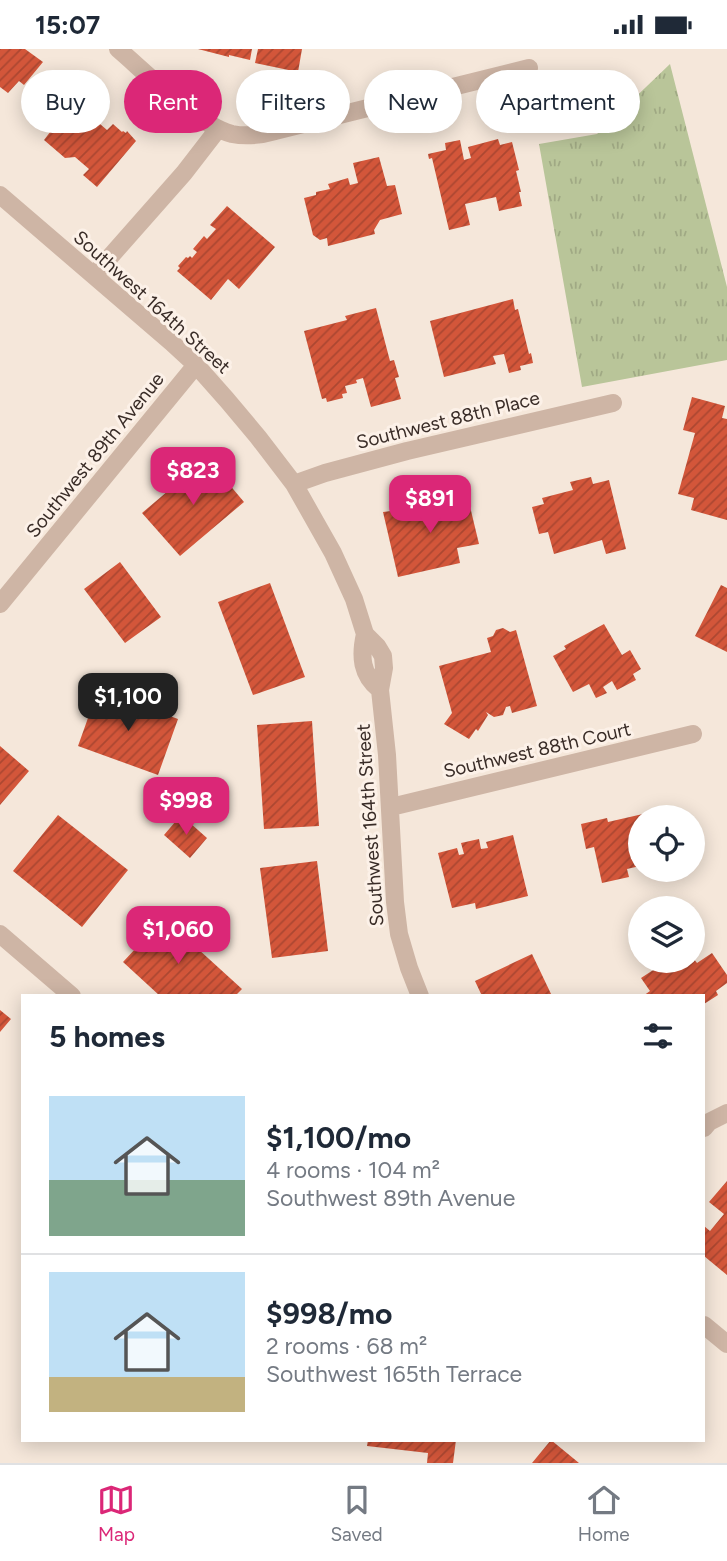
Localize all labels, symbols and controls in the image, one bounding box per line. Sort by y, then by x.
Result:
text: 15:07 [35,9,100,41]
chip: Buy [21,70,110,133]
chip: Rent [124,70,222,133]
chip: Filters [236,70,350,133]
chip: New [364,70,462,133]
chip: Apartment [476,70,640,133]
street label: Southwest 164th Street [69,226,235,378]
street label: Southwest 89th Avenue [21,368,169,542]
street label: Southwest 88th Place [354,386,542,454]
pin: $823 [152,447,234,507]
text: $823 [167,456,219,484]
pin: $891 [389,475,471,535]
text: $891 [405,484,455,512]
pin: $1,100 [71,673,185,733]
text: $1,100 [94,682,162,710]
street label: Southwest 88th Court [441,717,633,783]
street label: Southwest 164th Street [351,723,389,927]
pin: $998 [145,777,227,837]
text: $998 [159,786,213,814]
map controls [628,805,705,973]
button: locate [628,805,705,882]
button: layers [628,896,705,973]
pin: $1,060 [121,907,235,966]
text: $1,060 [142,915,214,943]
icon: filters [639,1017,677,1055]
text: 5 homes [49,1018,165,1055]
text: $1,100/mo [266,1119,411,1156]
icon: home [105,1124,189,1208]
text: 4 rooms · 104 m² [266,1156,440,1184]
text: Southwest 89th Avenue [266,1184,515,1212]
text: $998/mo [266,1295,392,1332]
icon: home [105,1300,189,1384]
text: 2 rooms · 68 m² [266,1332,427,1360]
text: Southwest 165th Terrace [266,1360,522,1388]
tab: Map [97,1481,135,1546]
tab: Saved [330,1481,383,1546]
tab: Home [578,1481,630,1546]

